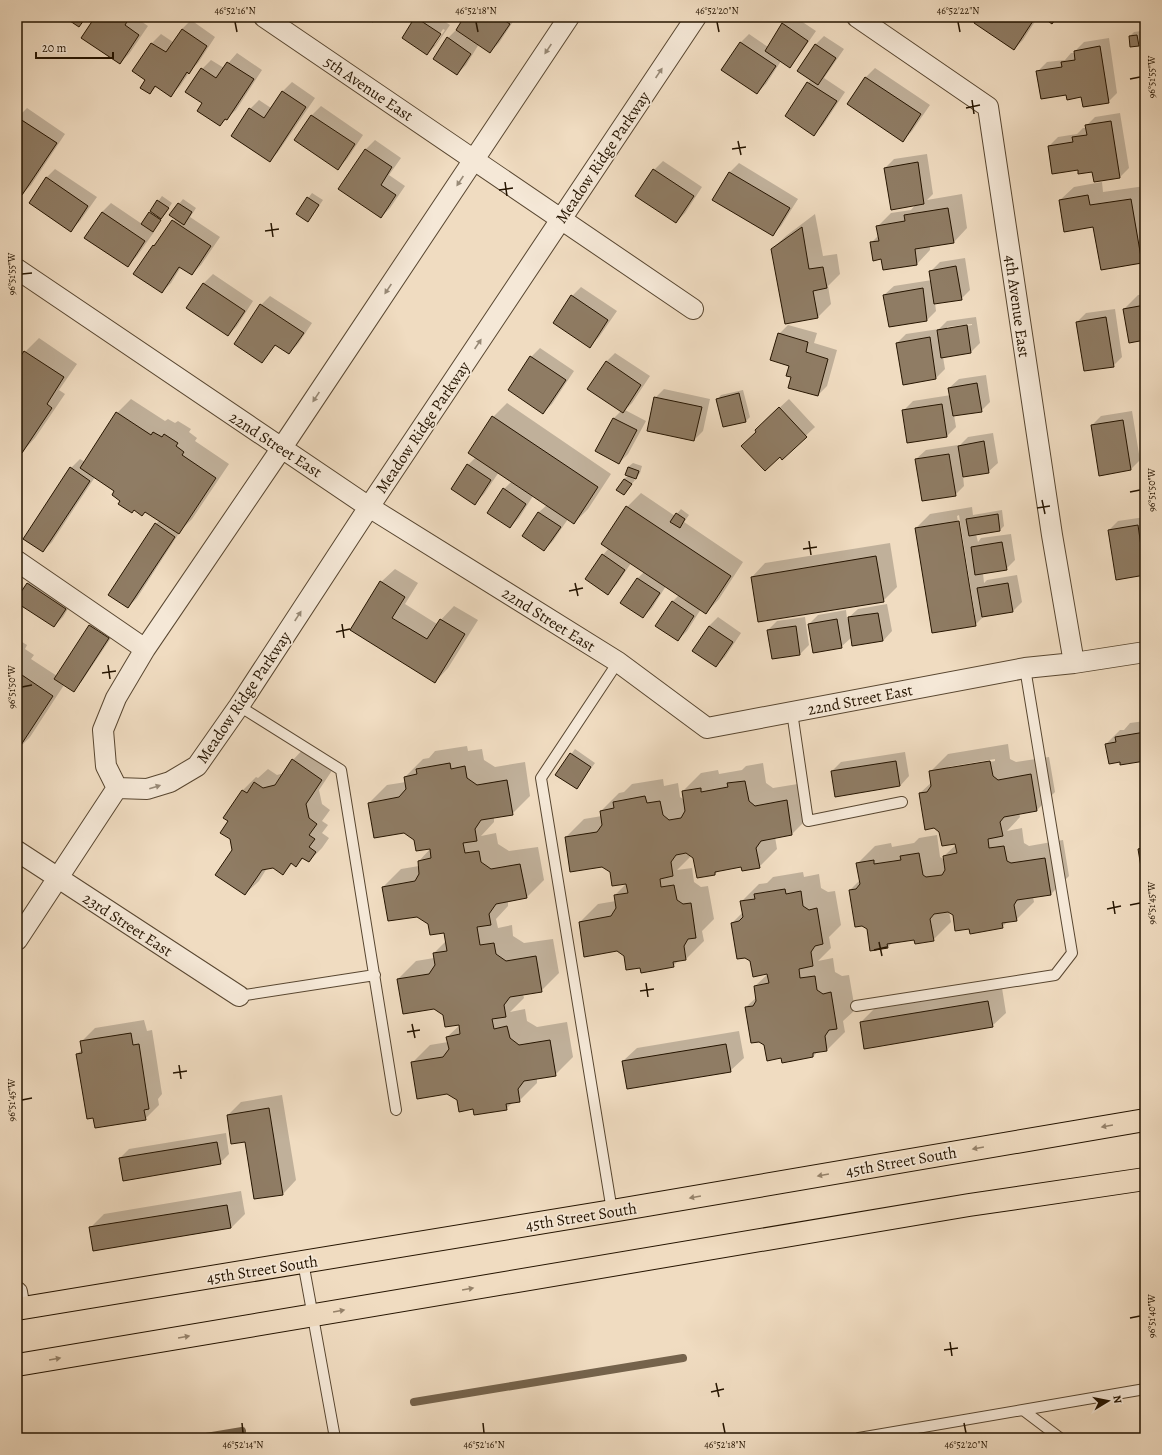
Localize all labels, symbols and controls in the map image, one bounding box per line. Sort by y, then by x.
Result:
text: 46°52'16"N [214,4,256,17]
text: 46°52'18"N [455,4,497,17]
text: 46°52'20"N [695,4,739,17]
text: 46°52'22"N [937,4,979,17]
scale bar [36,34,113,60]
text: 20 m [42,40,66,56]
one-way arrow [544,44,552,55]
street label: 5th Avenue East [320,51,417,127]
text: 96°51'55"W [1145,55,1158,98]
one-way arrow [655,68,663,78]
street label: Meadow Ridge Parkway [550,86,656,228]
one-way arrow [456,175,464,186]
text: 96°51'55"W [5,252,18,295]
street label: 4th Avenue East [999,253,1035,359]
one-way arrow [384,283,391,295]
one-way arrow [474,339,482,349]
street label: Meadow Ridge Parkway [370,356,476,498]
one-way arrow [312,391,319,403]
street label: 22nd Street East [225,407,326,483]
text: 96°51'50"W [1145,468,1158,512]
street label: 22nd Street East [497,582,599,657]
one-way arrow [294,611,302,621]
street label: Meadow Ridge Parkway [191,626,297,768]
text: 96°51'50"W [5,665,18,709]
street label: 22nd Street East [806,679,915,721]
one-way arrow [149,784,161,790]
text: 96°51'45"W [1145,881,1158,924]
street label: 23rd Street East [78,888,177,962]
text: 96°51'45"W [5,1078,18,1121]
one-way arrow [1100,1123,1113,1129]
street label: 45th Street South [844,1141,959,1183]
one-way arrow [972,1145,984,1151]
one-way arrow [817,1172,829,1178]
one-way arrow [688,1194,701,1200]
street label: 45th Street South [524,1197,639,1237]
street label: 45th Street South [205,1250,320,1290]
one-way arrow [462,1286,474,1292]
text: 96°51'40"W [1145,1293,1158,1338]
one-way arrow [333,1308,346,1314]
one-way arrow [178,1334,190,1340]
one-way arrow [49,1356,62,1362]
north arrow [1088,1381,1128,1421]
text: N [1109,1394,1125,1405]
text: 46°52'14"N [222,1438,264,1451]
text: 46°52'16"N [463,1438,505,1451]
text: 46°52'18"N [704,1438,746,1451]
text: 46°52'20"N [944,1438,988,1451]

